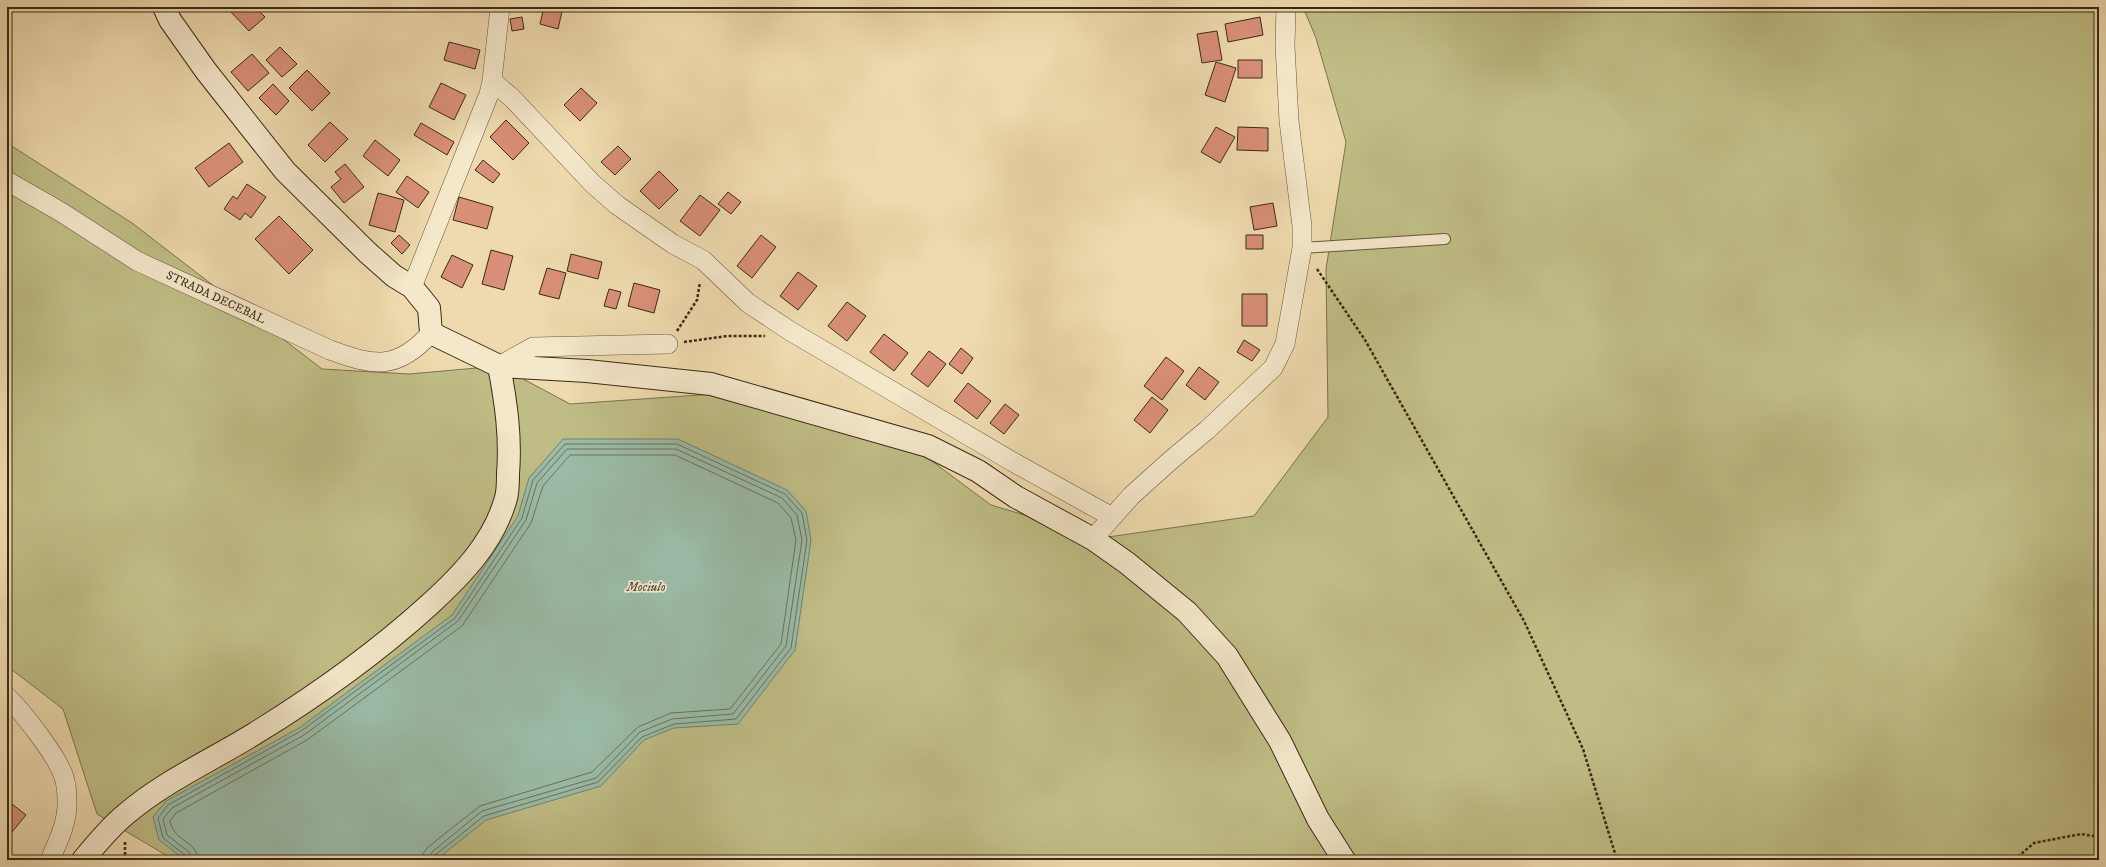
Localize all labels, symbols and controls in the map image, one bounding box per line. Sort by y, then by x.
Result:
street label: STRADA DECEBAL [164,268,268,327]
water label: Mociulo [625,579,666,595]

